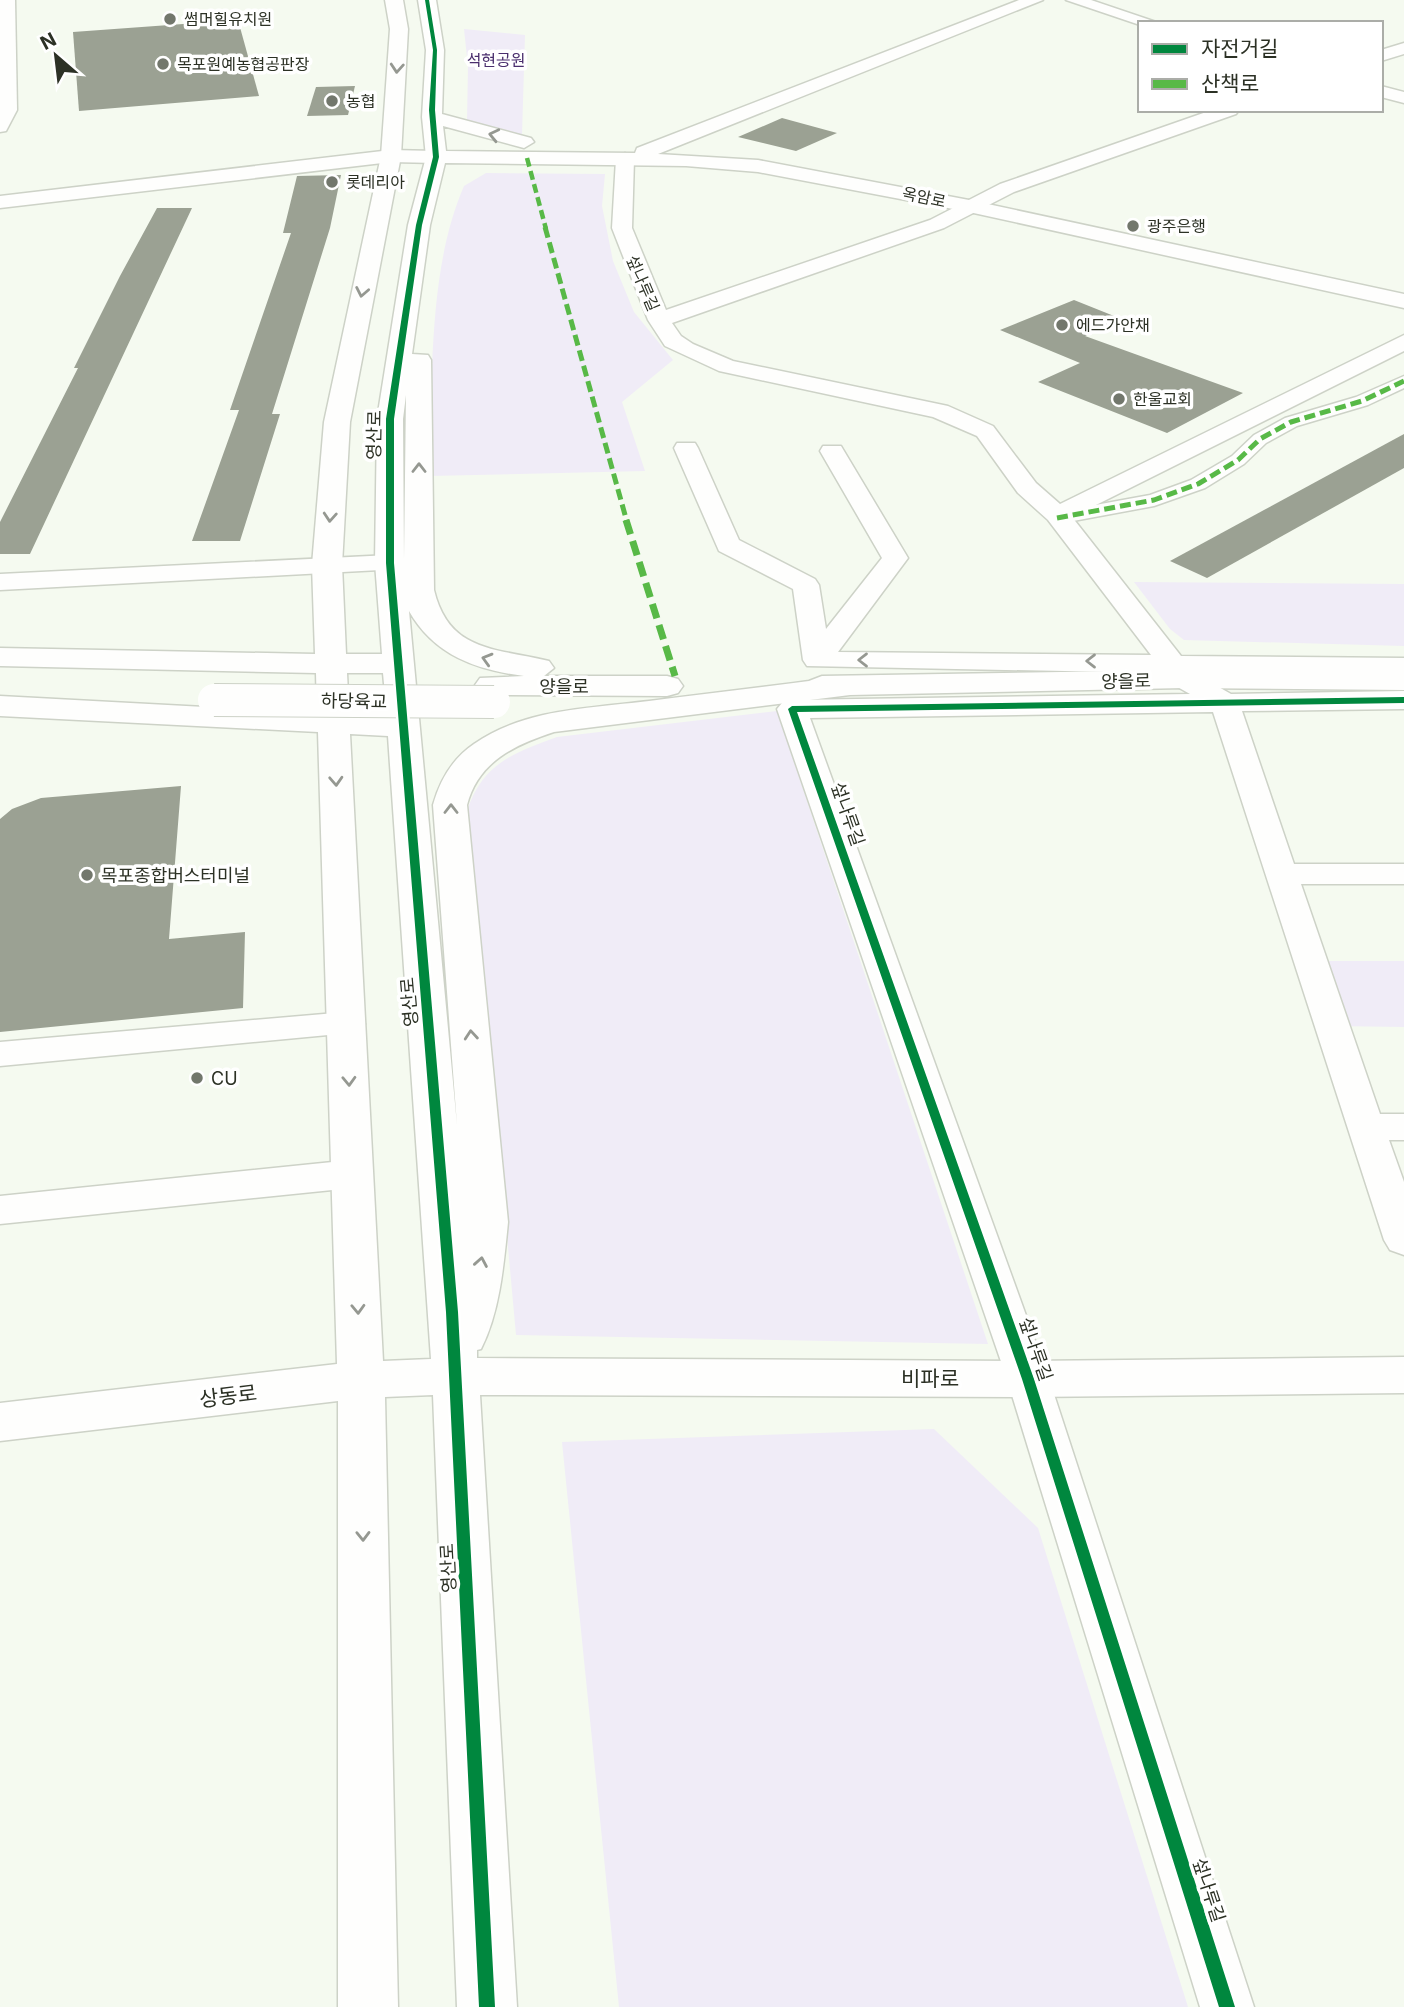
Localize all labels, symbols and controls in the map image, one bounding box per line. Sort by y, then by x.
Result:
place label: 썸머힐유치원 [184,9,272,29]
marker: 썸머힐유치원 [162,11,178,27]
north arrow [21,21,91,91]
legend [1138,21,1383,112]
text: N [36,28,60,55]
text: 자전거길 [1201,36,1278,61]
park label: 석현공원 [467,50,525,70]
place label: 목포원예농협공판장 [177,54,310,74]
marker: 목포원예농협공판장 [155,56,171,72]
one-way arrow [390,62,405,73]
text: 산책로 [1201,71,1259,96]
place label: 농협 [346,91,375,111]
marker: 농협 [324,93,340,109]
one-way arrow [488,129,500,143]
place label: 롯데리아 [346,172,405,192]
marker: 롯데리아 [324,174,340,190]
street label: 옥암로 [900,183,948,211]
place label: 광주은행 [1147,216,1206,236]
marker: 광주은행 [1125,218,1141,234]
street label: 섶나루길 [622,252,664,314]
one-way arrow [356,286,371,298]
place label: 에드가안채 [1076,315,1150,335]
marker: 에드가안채 [1054,317,1070,333]
place label: 한울교회 [1133,389,1192,409]
marker: 한울교회 [1111,391,1127,407]
street label: 영산로 [363,410,385,460]
one-way arrow [411,462,427,472]
one-way arrow [323,512,338,523]
one-way arrow [481,652,493,667]
one-way arrow [858,652,868,668]
one-way arrow [1085,653,1096,669]
street label: 양을로 [1101,670,1151,692]
street label: 양을로 [539,676,589,697]
street label: 하당육교 [321,690,387,712]
one-way arrow [329,775,344,786]
street label: 섶나루길 [827,779,869,849]
one-way arrow [443,803,459,813]
place label: 목포종합버스터미널 [101,865,250,886]
marker: 목포종합버스터미널 [79,867,95,883]
street label: 영산로 [396,976,422,1028]
one-way arrow [464,1029,479,1040]
place label: CU [211,1068,238,1089]
marker: CU [189,1070,205,1086]
one-way arrow [341,1076,356,1087]
one-way arrow [473,1256,488,1268]
one-way arrow [350,1303,365,1314]
street label: 섶나루길 [1015,1314,1057,1384]
street label: 비파로 [901,1366,959,1391]
street label: 상동로 [198,1380,258,1412]
one-way arrow [355,1531,370,1542]
street label: 영산로 [436,1543,460,1593]
street label: 섶나루길 [1189,1855,1229,1925]

